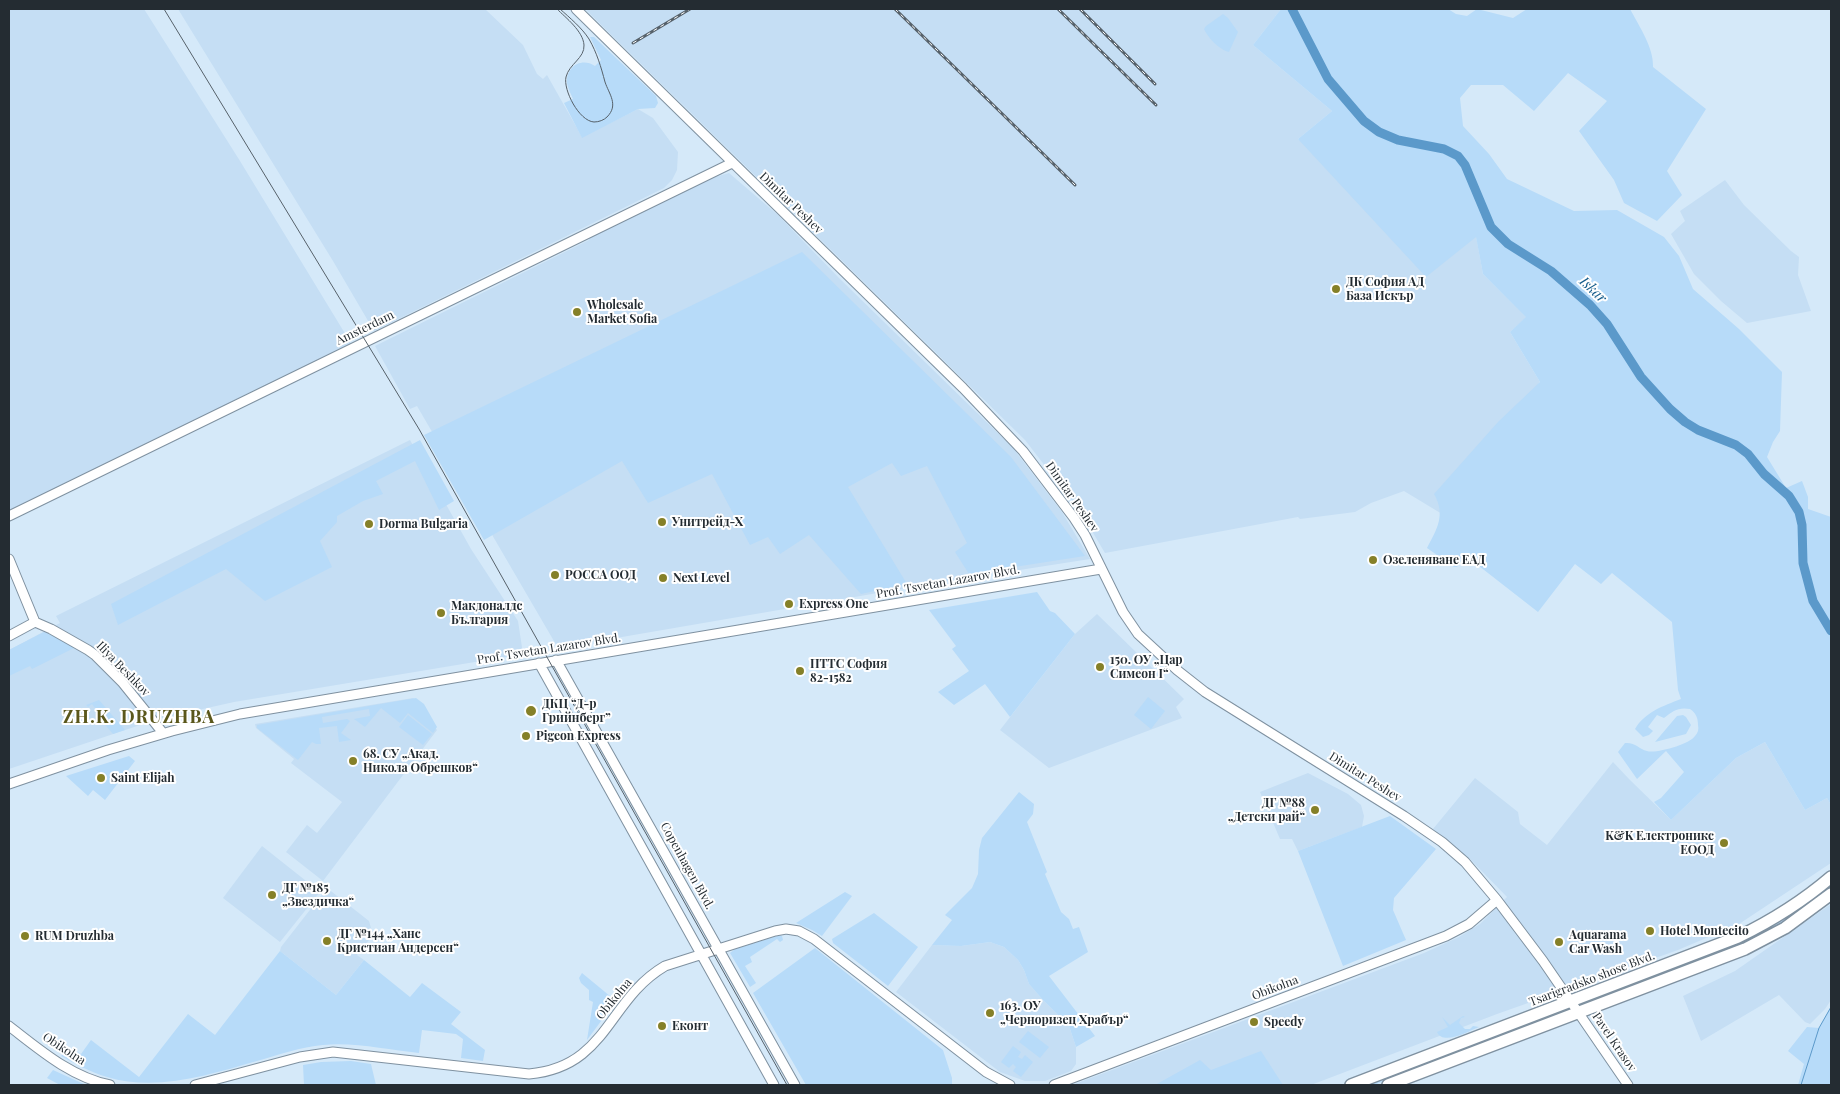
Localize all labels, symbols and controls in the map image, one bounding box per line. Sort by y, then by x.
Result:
street label: Dimitar Peshev [756,169,826,237]
water label: Iskar [1576,273,1610,307]
place label: ДК София АД База Искър [1346,275,1424,303]
marker: ДК София АД База Искър [1330,283,1342,295]
place label: Wholesale Market Sofia [587,298,657,326]
marker: Wholesale Market Sofia [571,306,583,318]
street label: Amsterdam [334,308,396,348]
street label: Dimitar Peshev [1043,459,1101,535]
place label: Унитрейд-Х [672,515,743,529]
marker: Унитрейд-Х [656,516,668,528]
place label: Dorma Bulgaria [379,517,468,531]
marker: Dorma Bulgaria [363,518,375,530]
place label: Озеленяване ЕАД [1383,553,1485,567]
marker: Озеленяване ЕАД [1367,554,1379,566]
street label: Prof. Tsvetan Lazarov Blvd. [875,562,1021,602]
place label: РОССА ООД [565,568,636,582]
marker: РОССА ООД [549,569,561,581]
place label: Next Level [673,571,730,585]
marker: Next Level [657,572,669,584]
place label: Express One [799,597,869,611]
marker: Express One [783,598,795,610]
place label: Макдоналдс България [451,599,523,627]
marker: Макдоналдс България [435,607,447,619]
street label: Prof. Tsvetan Lazarov Blvd. [476,631,622,667]
street label: Iliya Beshkov [93,639,153,699]
place label: 150. ОУ „Цар Симеон I“ [1110,653,1183,681]
place label: ПТТС София 82-1582 [810,657,887,685]
marker: 150. ОУ „Цар Симеон I“ [1094,661,1106,673]
marker: ПТТС София 82-1582 [794,665,806,677]
place label: ДКЦ “Д-р Грийнберг” [542,697,611,725]
marker: ДКЦ “Д-р Грийнберг” [524,704,538,718]
district label: ZH.K. DRUZHBA [61,706,217,728]
place label: Pigeon Express [536,729,621,743]
marker: Pigeon Express [520,730,532,742]
place label: 68. СУ „Акад. Никола Обрешков“ [363,747,478,775]
street label: Dimitar Peshev [1326,749,1404,805]
marker: 68. СУ „Акад. Никола Обрешков“ [347,755,359,767]
place label: Saint Elijah [111,771,175,785]
marker: Saint Elijah [95,772,107,784]
place label: ДГ №88 „Детски рай“ [1228,796,1305,824]
marker: ДГ №88 „Детски рай“ [1309,804,1321,816]
street label: Copenhagen Blvd. [657,820,717,912]
place label: K&K Електроникс ЕООД [1605,829,1714,857]
marker: K&K Електроникс ЕООД [1718,837,1730,849]
place label: ДГ №185 „Звездичка“ [282,881,354,909]
marker: ДГ №185 „Звездичка“ [266,889,278,901]
place label: Hotel Montecito [1660,924,1749,938]
marker: Hotel Montecito [1644,925,1656,937]
place label: ДГ №144 „Ханс Кристиан Андерсен“ [337,927,459,955]
place label: Aquarama Car Wash [1569,928,1626,956]
place label: RUM Druzhba [35,929,114,943]
marker: RUM Druzhba [19,930,31,942]
marker: ДГ №144 „Ханс Кристиан Андерсен“ [321,935,333,947]
marker: Aquarama Car Wash [1553,936,1565,948]
street label: Tsarigradsko shose Blvd. [1527,948,1657,1010]
street label: Obikolna [1250,973,1300,1003]
street label: Obikolna [593,976,635,1022]
place label: 163. ОУ „Черноризец Храбър“ [1000,999,1129,1027]
marker: 163. ОУ „Черноризец Храбър“ [984,1007,996,1019]
street label: Pavel Krasov [1589,1010,1639,1074]
place label: Speedy [1264,1015,1304,1029]
marker: Speedy [1248,1016,1260,1028]
place label: Еконт [672,1019,708,1033]
marker: Еконт [656,1020,668,1032]
street label: Obikolna [40,1030,88,1068]

